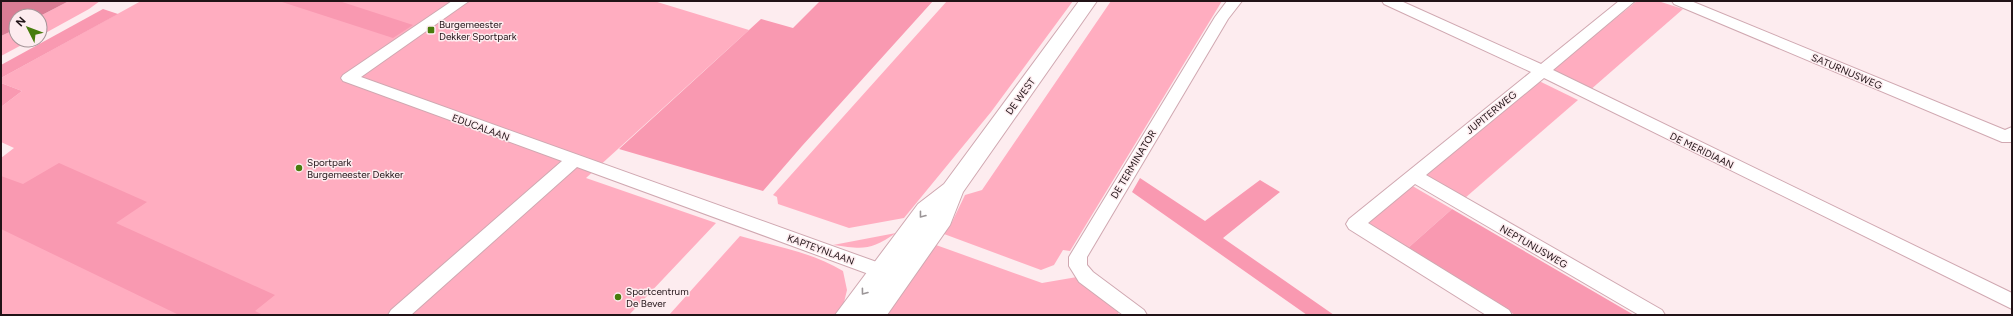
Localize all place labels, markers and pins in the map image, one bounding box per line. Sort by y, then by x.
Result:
place label: Burgemeester Dekker Sportpark [439,18,517,43]
marker: Burgemeester Dekker Sportpark [426,25,436,35]
place label: Sportpark Burgemeester Dekker [307,156,404,181]
marker: Sportpark Burgemeester Dekker [294,163,304,173]
place label: Sportcentrum De Bever [626,285,689,310]
marker: Sportcentrum De Bever [613,292,623,302]

